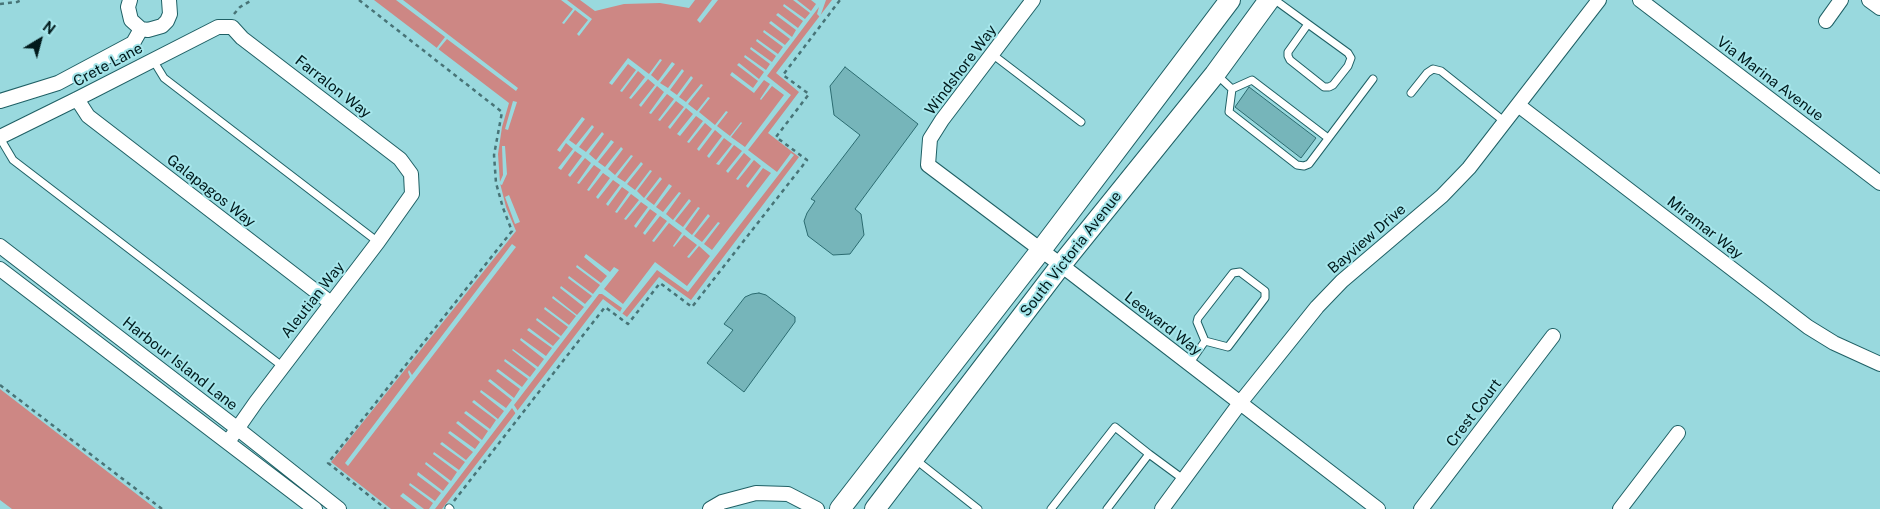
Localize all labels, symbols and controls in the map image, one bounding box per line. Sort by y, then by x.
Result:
north arrow [15,15,65,65]
text: N [40,18,58,38]
street label: Windshore Way [921,21,1001,119]
street label: Via Marina Avenue [1713,33,1827,125]
street label: Crete Lane [70,39,146,91]
street label: Farralon Way [291,52,375,122]
street label: Galapagos Way [163,151,259,231]
street label: South Victoria Avenue [1016,188,1126,320]
street label: Miramar Way [1663,193,1747,263]
street label: Bayview Drive [1324,200,1410,278]
street label: Aleutian Way [278,258,348,342]
street label: Leeward Way [1121,288,1205,360]
street label: Harbour Island Lane [119,313,241,415]
street label: Crest Court [1443,375,1505,451]

